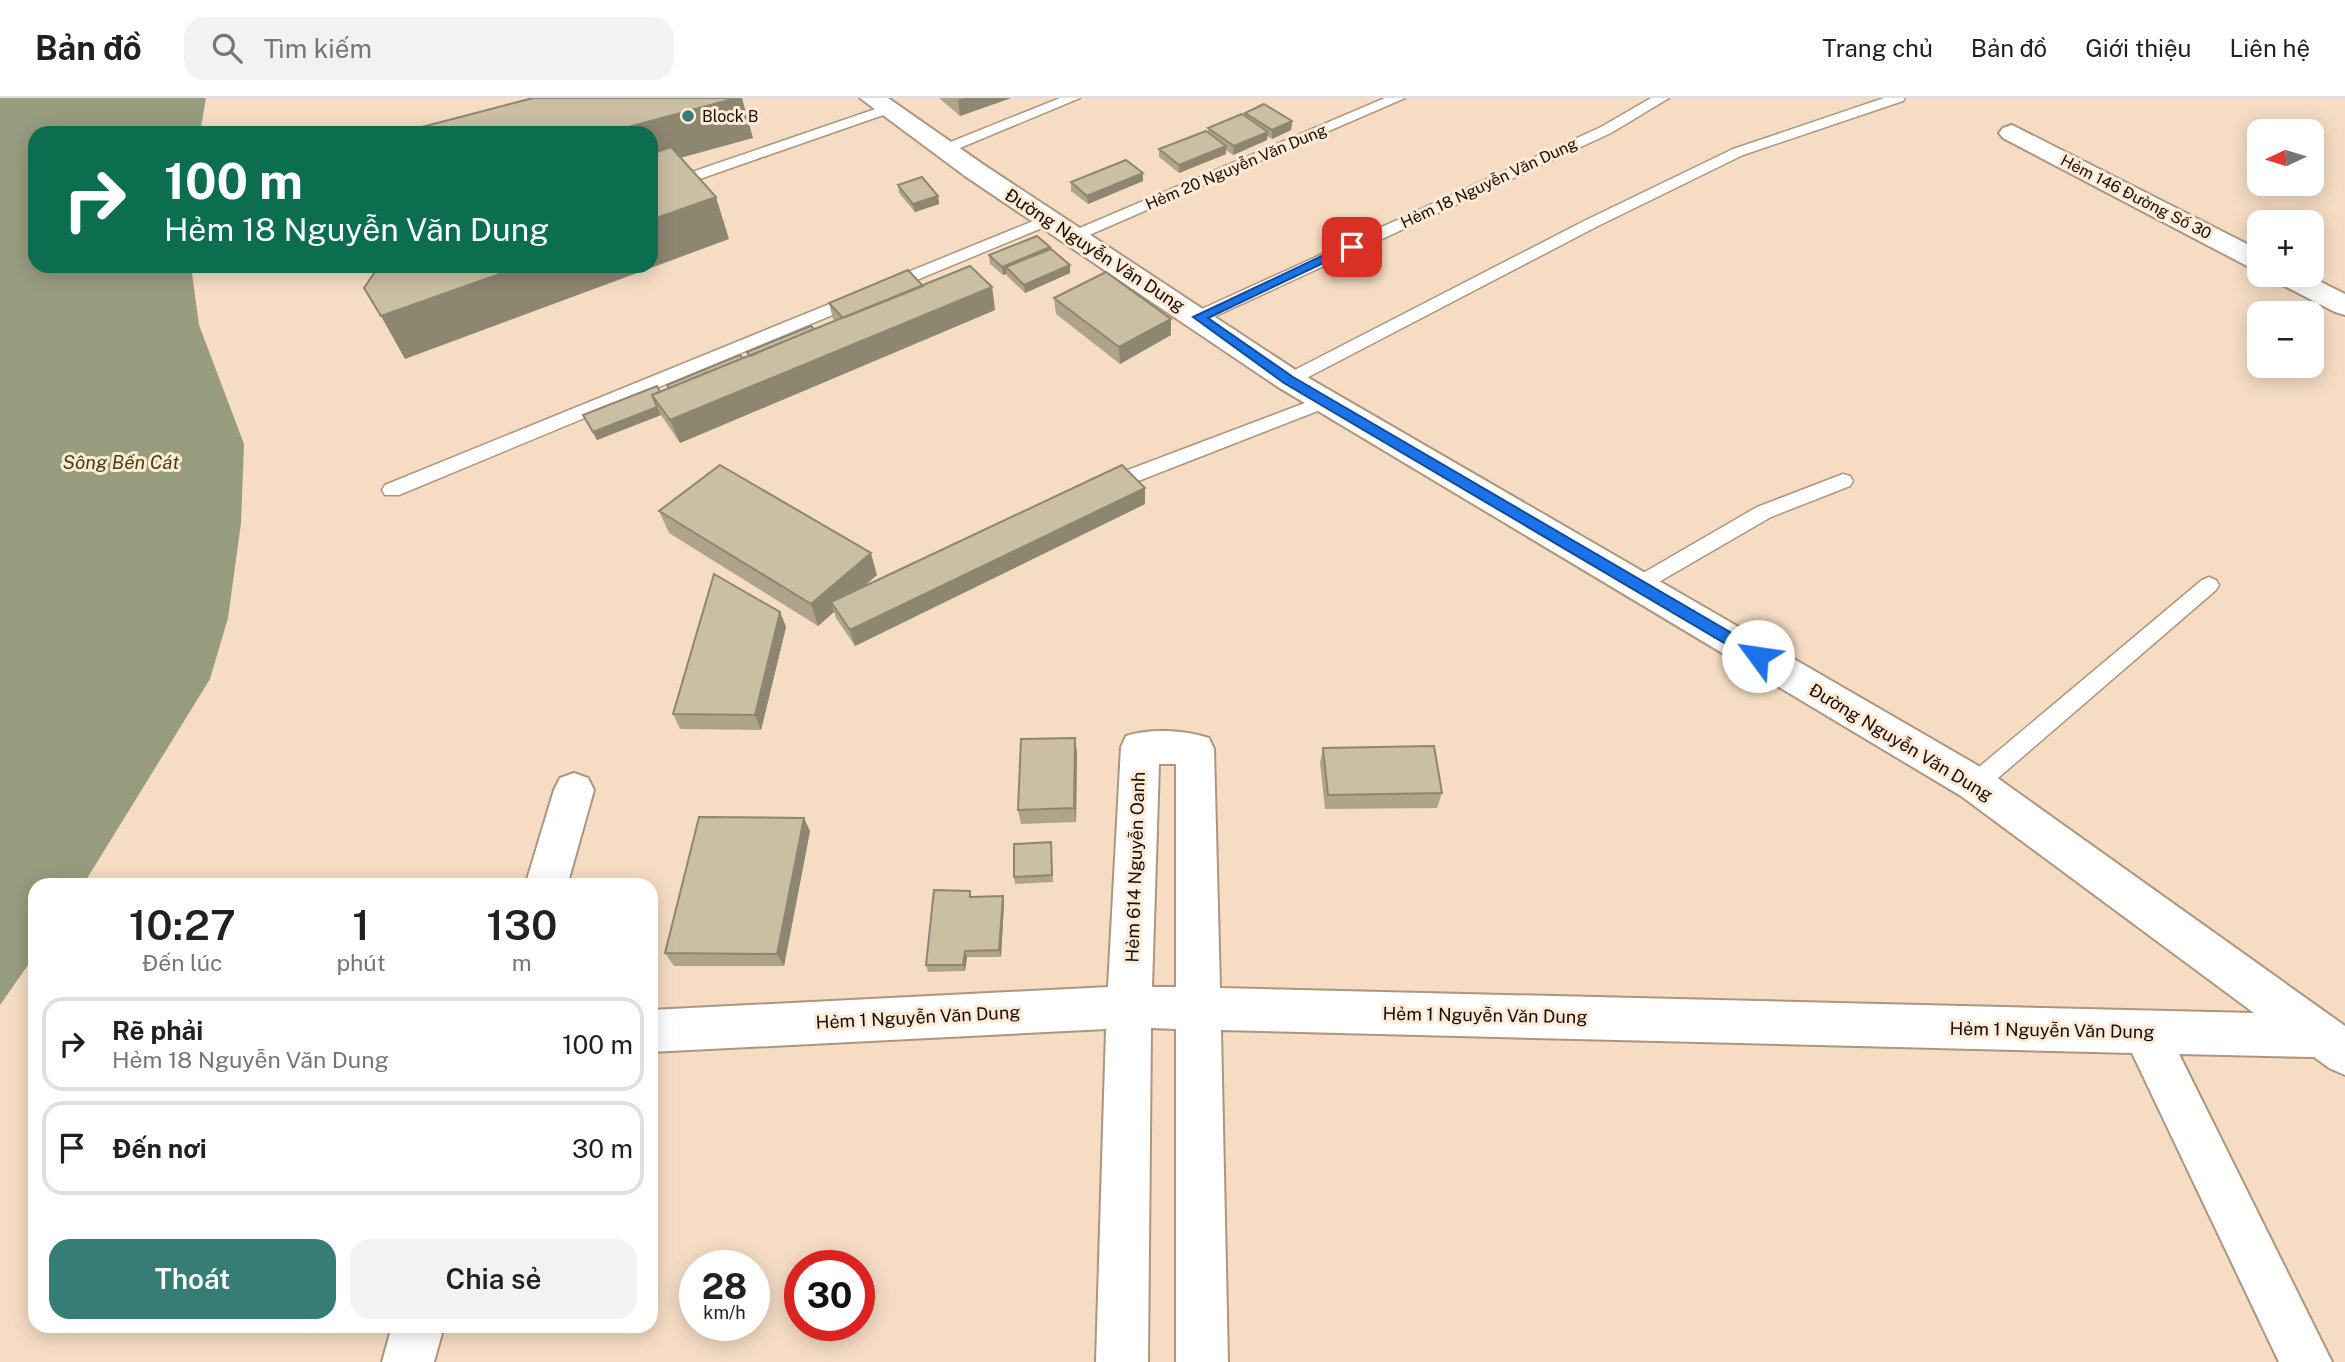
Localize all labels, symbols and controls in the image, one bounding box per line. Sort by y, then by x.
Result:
search box [184,17,674,80]
text: Bản đồ [35,29,142,67]
icon: search [208,29,246,67]
text: Tìm kiếm [264,33,372,64]
text: Trang chủ [1822,34,1933,62]
text: Bản đồ [1971,34,2047,62]
text: Giới thiệu [2085,34,2191,62]
text: Liên hệ [2229,34,2310,62]
place label: Block B [702,107,758,126]
marker: Block B [680,108,696,124]
north arrow [2247,119,2324,196]
map controls [2247,119,2324,378]
street label: Hẻm 20 Nguyễn Văn Dung [1143,120,1330,214]
street label: Hẻm 18 Nguyễn Văn Dung [1398,134,1580,232]
street label: Hẻm 146 Đường Số 30 [2057,151,2215,243]
text: 100 m [164,152,303,210]
icon: right [49,154,140,245]
street label: Đường Nguyễn Văn Dung [1001,184,1189,316]
button: + [2247,210,2324,287]
text: Hẻm 18 Nguyễn Văn Dung [164,211,549,248]
pin [1322,217,1382,277]
icon: arrive [1333,228,1371,266]
button: − [2247,301,2324,378]
water label: Sông Bến Cát [63,451,179,473]
position arrow [1721,619,1795,693]
street label: Đường Nguyễn Văn Dung [1805,679,1997,805]
street label: Hẻm 614 Nguyễn Oanh [1121,771,1149,963]
text: 10:27 [129,900,236,949]
text: 1 [352,900,370,949]
text: 130 [486,900,557,949]
text: Đến lúc [142,949,222,976]
text: phút [336,949,386,976]
text: m [512,949,532,976]
street label: Hẻm 1 Nguyễn Văn Dung [815,1001,1021,1033]
street label: Hẻm 1 Nguyễn Văn Dung [1382,1003,1588,1027]
text: Rẽ phải [112,1015,203,1046]
street label: Hẻm 1 Nguyễn Văn Dung [1949,1018,2155,1042]
icon: right [53,1025,91,1063]
text: 100 m [562,1029,633,1060]
text: Hẻm 18 Nguyễn Văn Dung [112,1046,389,1073]
icon: arrive [53,1129,91,1167]
text: Đến nơi [112,1133,207,1164]
text: 30 m [572,1133,633,1164]
button: Thoát [49,1239,336,1319]
button: Chia sẻ [350,1239,637,1319]
speed limit sign: 30 [784,1250,875,1341]
text: 28 [702,1266,747,1307]
text: km/h [703,1302,746,1323]

